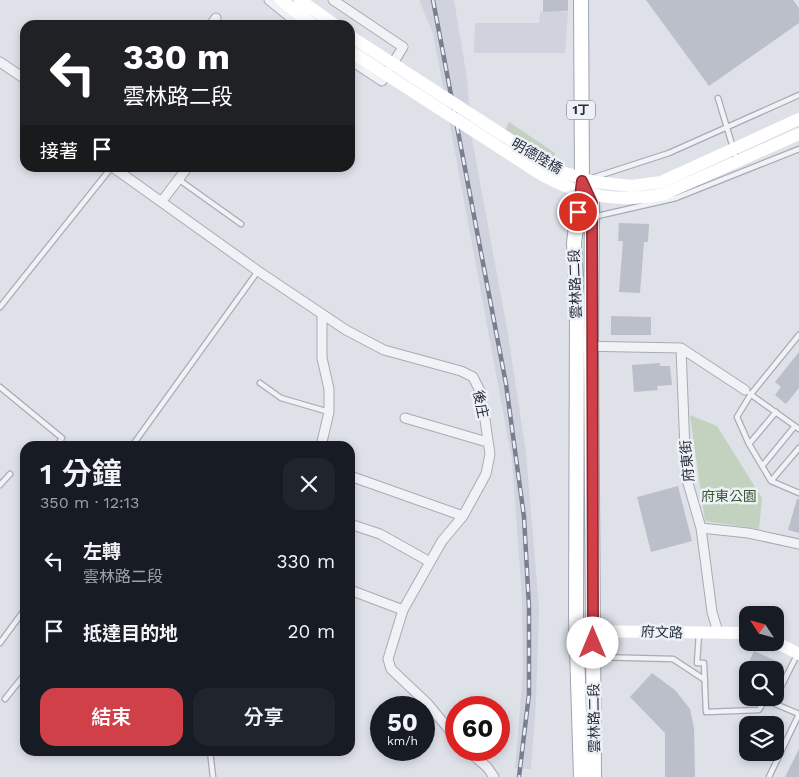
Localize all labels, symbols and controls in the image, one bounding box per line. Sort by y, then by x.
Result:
text: 330 m [123,36,230,78]
icon: left [40,40,105,105]
text: 雲林路二段 [123,84,233,109]
road number: 1丁 [567,100,595,120]
icon: arrive [88,135,116,163]
street label: 明德陸橋 [509,135,565,177]
text: 接著 [40,140,78,163]
pin [557,191,599,233]
icon: arrive [564,198,592,226]
street label: 雲林路二段 [566,249,584,319]
street label: 後庄 [470,389,492,419]
street label: 府東街 [677,439,697,483]
text: 1 分鐘 [40,456,122,491]
button: close [283,458,335,510]
park label: 府東公園 [701,488,757,504]
text: 350 m · 12:13 [40,493,139,512]
text: 左轉 [83,540,121,563]
icon: left [40,547,68,575]
text: 330 m [276,550,335,573]
text: 雲林路二段 [83,567,163,586]
north arrow [739,606,784,651]
map controls [739,606,784,761]
position arrow [566,616,618,668]
icon: arrive [40,617,68,645]
text: 20 m [288,620,335,643]
text: 抵達目的地 [83,622,178,645]
street label: 府文路 [641,623,683,641]
button: search [739,661,784,706]
street label: 雲林路二段 [585,683,603,753]
button: 結束 [40,688,183,746]
button: 分享 [193,688,335,746]
speed limit sign: 60 [445,696,510,761]
text: 50 [387,708,418,737]
button: layers [739,716,784,761]
text: km/h [387,734,418,748]

